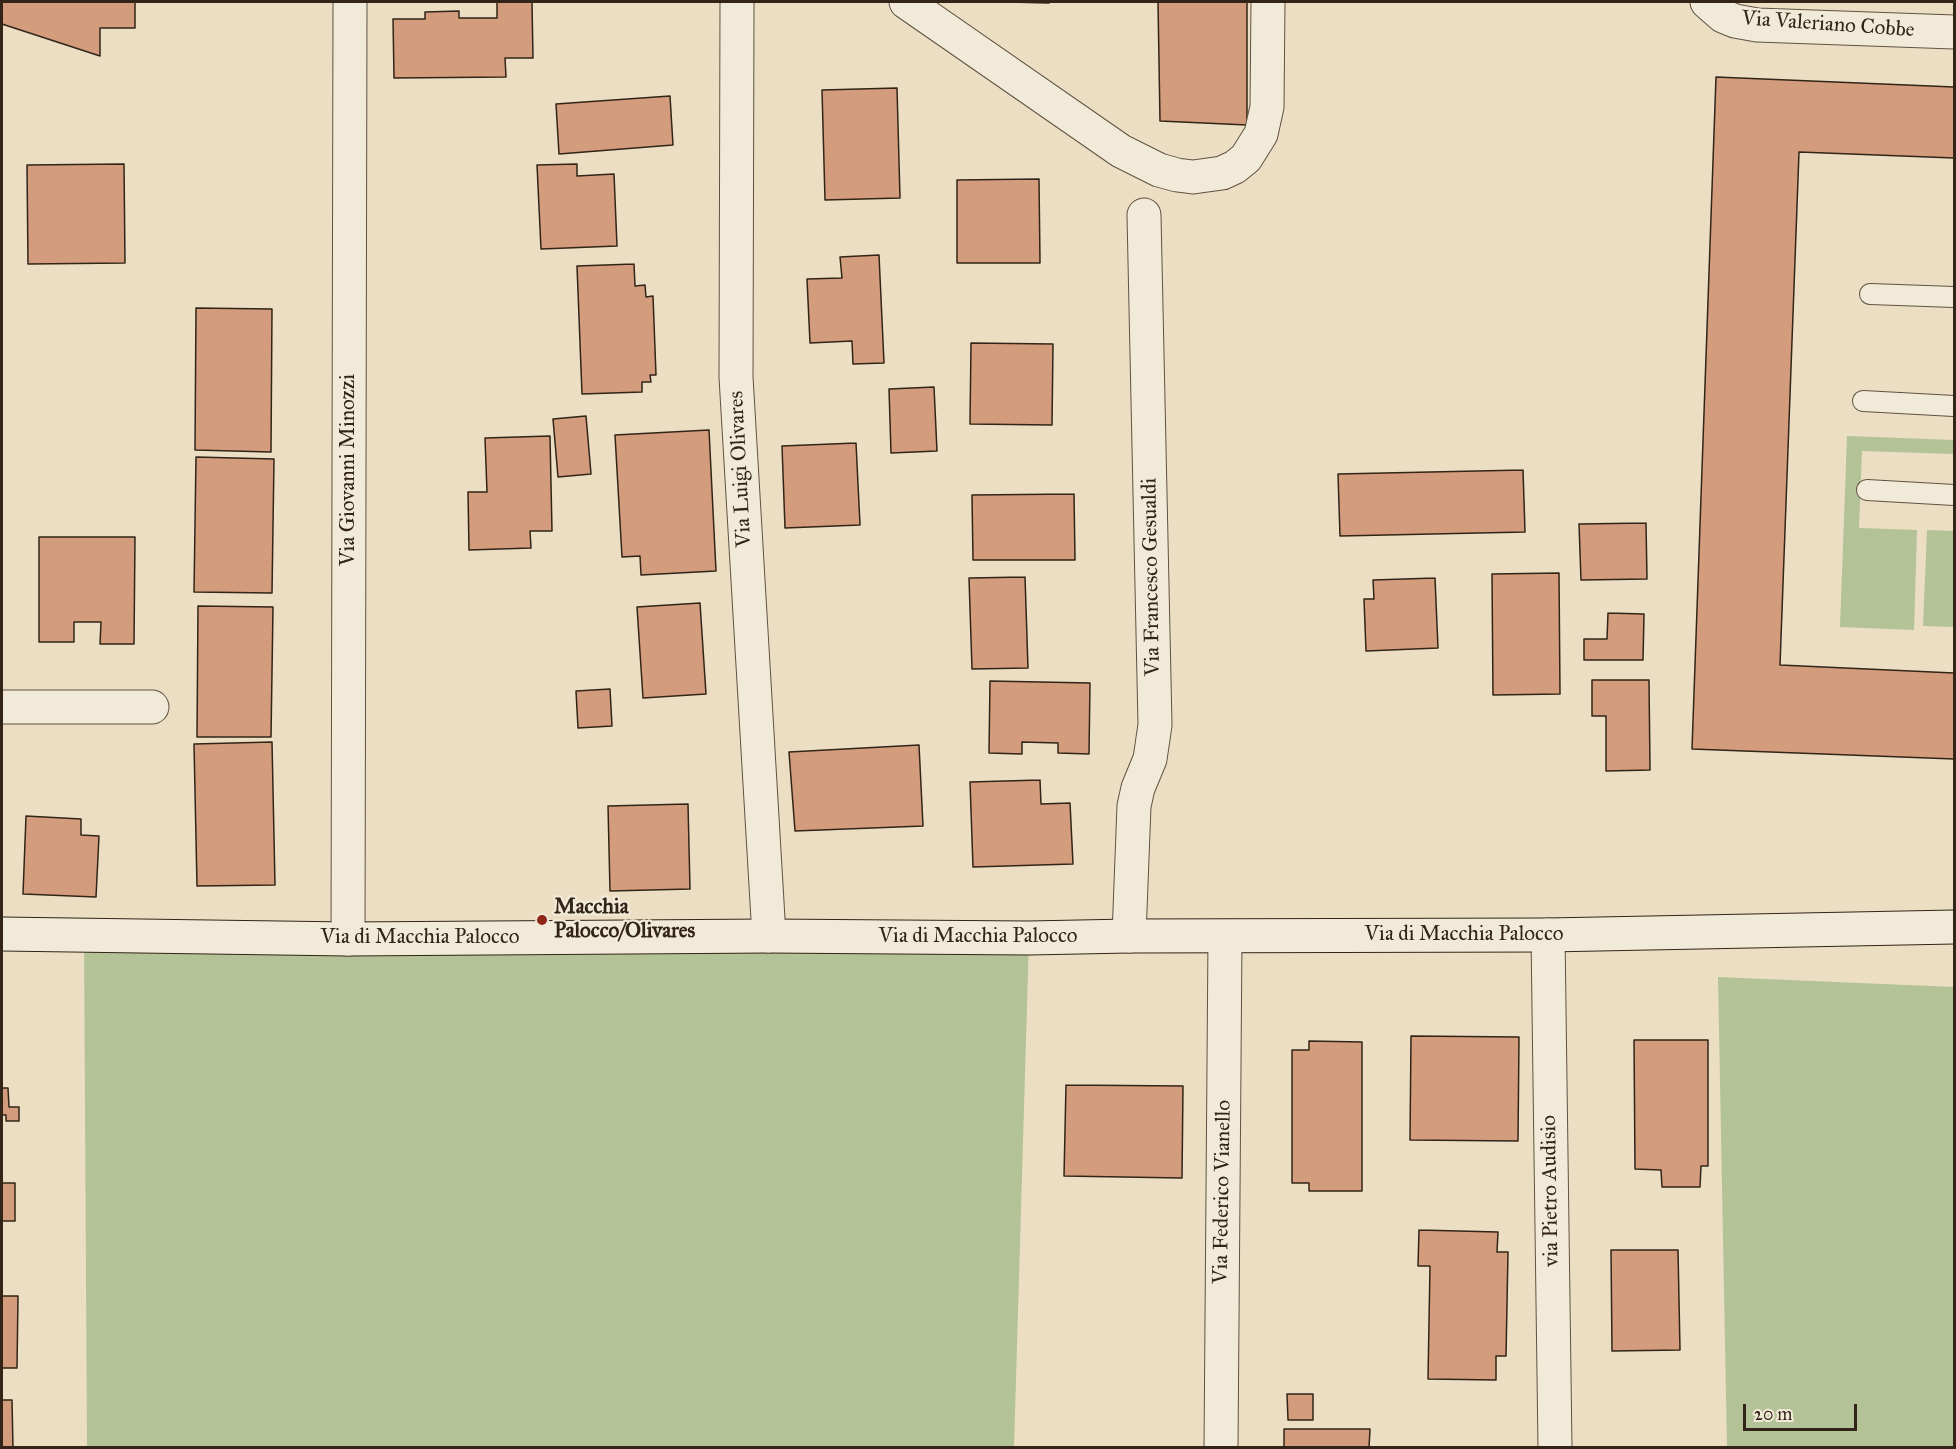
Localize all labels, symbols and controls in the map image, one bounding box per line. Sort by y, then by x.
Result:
street label: Via Valeriano Cobbe [1741,6,1915,44]
street label: Via Giovanni Minozzi [336,374,362,566]
street label: Via Luigi Olivares [724,390,758,548]
street label: Via Francesco Gesualdi [1138,478,1166,676]
place label: Macchia Palocco/Olivares [554,895,695,945]
marker: Macchia Palocco/Olivares [535,913,549,927]
street label: Via di Macchia Palocco [1365,922,1563,948]
street label: Via di Macchia Palocco [879,924,1077,950]
street label: Via di Macchia Palocco [321,925,519,951]
street label: Via Federico Vianello [1209,1100,1237,1284]
street label: via Pietro Audisio [1537,1115,1565,1267]
scale bar [1746,1392,1860,1430]
text: 20 m [1754,1403,1792,1425]

